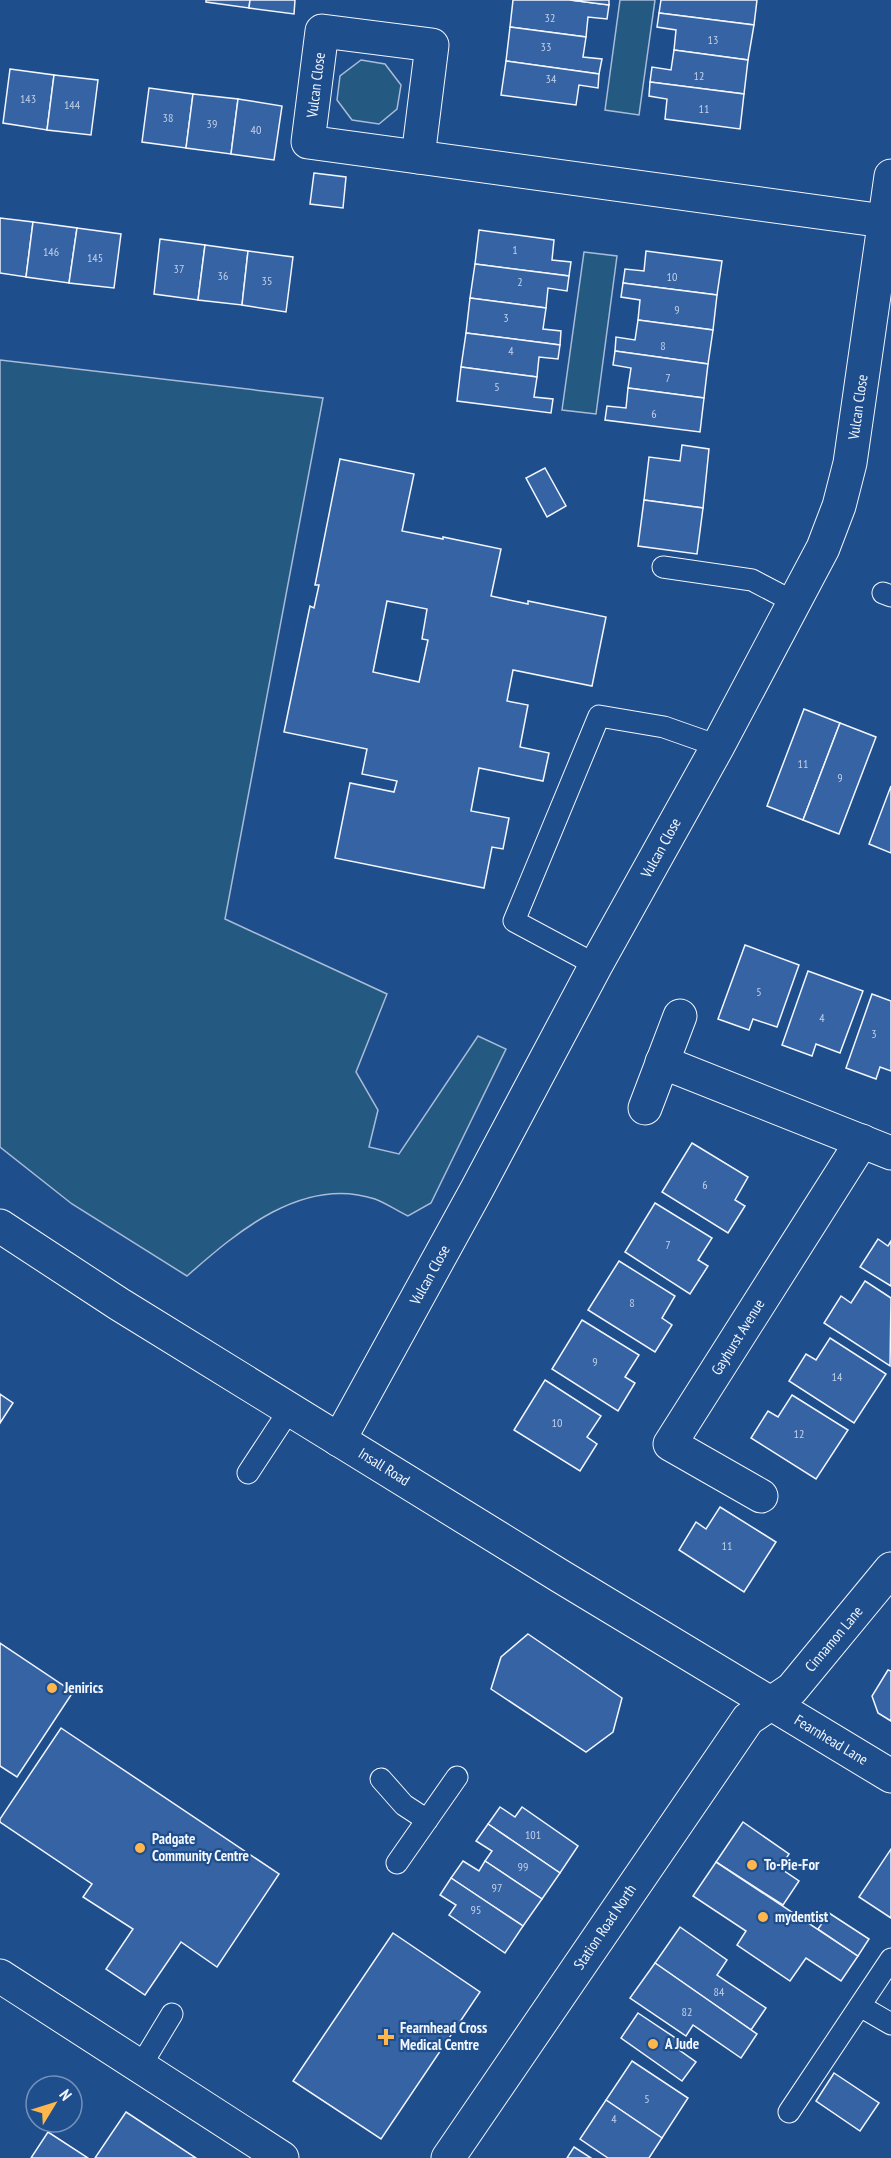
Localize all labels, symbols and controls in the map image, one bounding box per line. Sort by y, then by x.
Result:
house number: 32 [545,10,555,25]
house number: 13 [708,32,718,47]
house number: 33 [541,39,551,54]
street label: Vulcan Close [302,51,329,120]
house number: 12 [694,68,704,83]
house number: 34 [546,71,557,86]
house number: 143 [20,91,36,106]
house number: 144 [64,97,81,112]
house number: 11 [699,101,709,116]
house number: 38 [163,110,173,125]
house number: 39 [207,116,217,131]
house number: 40 [251,122,261,137]
house number: 1 [512,242,518,257]
house number: 146 [43,244,59,259]
house number: 145 [87,250,103,265]
house number: 37 [174,261,184,276]
house number: 36 [218,268,228,283]
house number: 10 [667,269,677,284]
house number: 35 [262,273,272,288]
house number: 2 [517,274,523,289]
house number: 9 [674,302,680,317]
house number: 3 [503,310,509,325]
house number: 8 [660,338,666,353]
house number: 4 [508,343,514,358]
house number: 7 [665,370,671,385]
street label: Vulcan Close [843,373,871,442]
house number: 5 [494,379,500,394]
house number: 6 [651,406,657,421]
house number: 11 [798,756,808,771]
house number: 9 [837,770,843,785]
street label: Vulcan Close [636,814,685,882]
house number: 5 [756,984,762,999]
house number: 4 [819,1010,825,1025]
house number: 3 [871,1026,877,1041]
house number: 6 [702,1177,708,1192]
house number: 7 [665,1237,671,1252]
street label: Vulcan Close [405,1241,454,1309]
house number: 8 [629,1295,635,1310]
street label: Gayhurst Avenue [707,1295,768,1378]
house number: 9 [592,1354,598,1369]
house number: 14 [832,1369,843,1384]
house number: 10 [552,1415,562,1430]
house number: 12 [794,1426,804,1441]
street label: Insall Road [355,1443,413,1490]
house number: 11 [722,1538,732,1553]
street label: Cinnamon Lane [801,1602,867,1675]
place label: Jenirics [63,1678,103,1697]
marker: Jenirics [45,1681,59,1695]
street label: Fearnhead Lane [791,1710,871,1769]
house number: 101 [525,1827,541,1842]
place label: Padgate Community Centre [152,1829,249,1865]
marker: Padgate Community Centre [133,1841,147,1855]
place label: To-Pie-For [764,1855,820,1874]
marker: To-Pie-For [745,1858,759,1872]
house number: 99 [518,1859,528,1874]
house number: 97 [492,1880,502,1895]
street label: Station Road North [569,1881,640,1973]
house number: 95 [471,1902,481,1917]
place label: mydentist [775,1907,829,1926]
marker: mydentist [756,1910,770,1924]
house number: 84 [714,1984,725,1999]
house number: 82 [682,2004,692,2019]
place label: Fearnhead Cross Medical Centre [400,2018,487,2054]
marker: Fearnhead Cross Medical Centre [377,2028,395,2046]
place label: A Jude [664,2034,699,2053]
marker: A Jude [646,2037,660,2051]
north arrow [24,2074,84,2134]
text: N [55,2085,76,2104]
house number: 5 [644,2091,650,2106]
house number: 4 [611,2111,617,2126]

